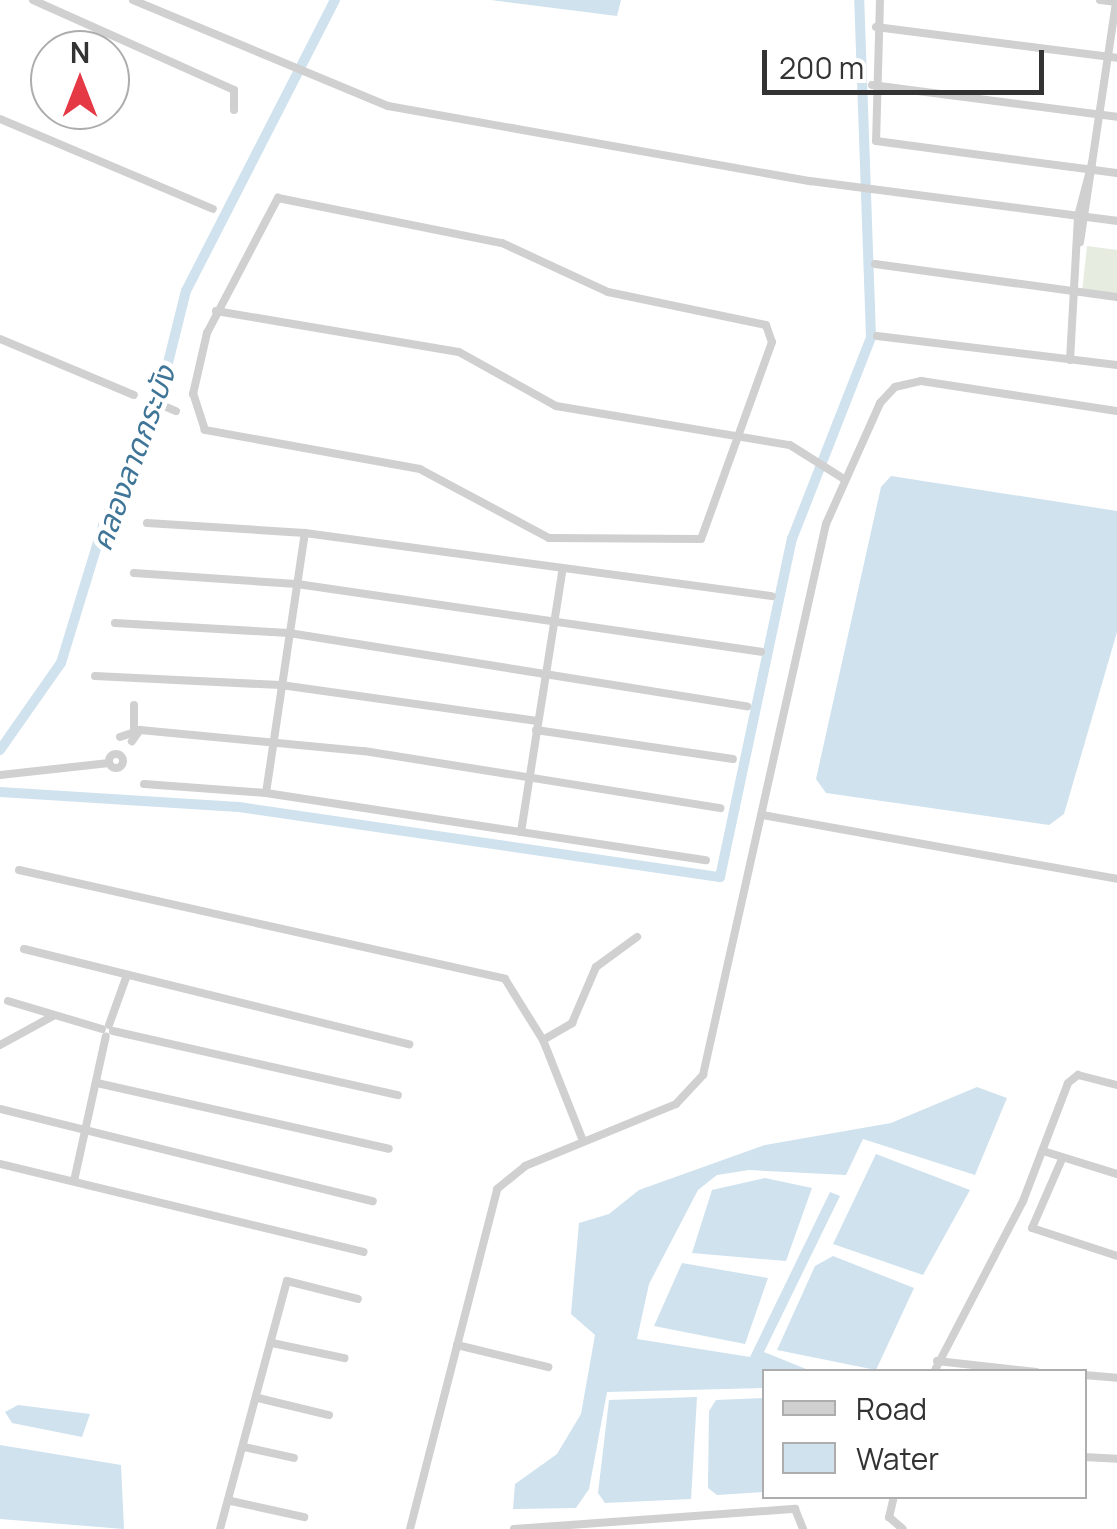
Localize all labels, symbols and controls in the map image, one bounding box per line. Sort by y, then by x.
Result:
north arrow [30,30,130,130]
scale bar [767,30,1050,92]
text: N [70,33,90,71]
text: 200 m [779,47,864,88]
water label: คลองลาดกระบัง [83,361,183,555]
legend [762,1369,1087,1499]
text: Road [856,1388,927,1429]
text: Water [856,1438,939,1479]

